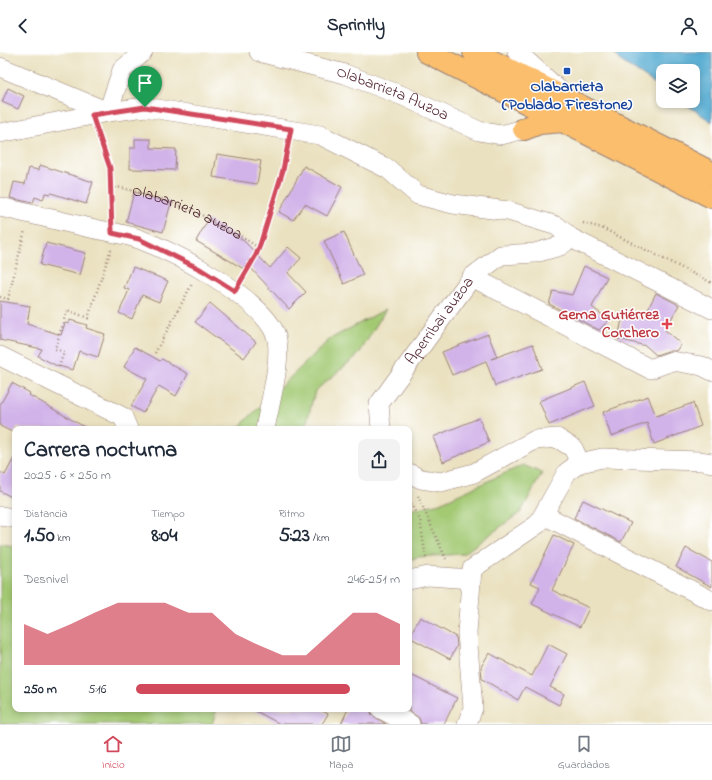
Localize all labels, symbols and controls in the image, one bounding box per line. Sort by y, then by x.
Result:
text: Sprintly [327,13,385,39]
icon: back [12,15,34,37]
icon: person [678,15,700,37]
street label: Olabarrieta Auzoa [334,60,453,127]
map controls [656,64,700,108]
button: layers [656,64,700,108]
pin [128,66,162,107]
marker: Olabarrieta (Poblado Firestone) [562,66,572,76]
icon: arrive [134,72,156,94]
place label: Olabarrieta (Poblado Firestone) [501,75,633,117]
street label: Olabarrieta auzoa [129,179,247,247]
street label: Aperribai auzoa [399,272,480,370]
place label: Gema Gutiérrez Corchero [558,303,660,345]
marker: Gema Gutiérrez Corchero [662,319,672,329]
text: Carrera nocturna [24,435,177,467]
button: share [358,439,400,481]
text: 20:25 · 6 × 250 m [24,466,111,485]
text: Distancia [24,506,68,522]
text: Tiempo [151,506,185,522]
text: Ritmo [279,506,305,522]
text: 1.50 [24,522,55,551]
text: 8:04 [151,522,177,551]
text: 5:23 [279,522,310,551]
text: km [55,530,71,546]
text: /km [310,530,330,546]
text: Desnivel [24,570,68,589]
text: 246–251 m [347,570,400,589]
text: 250 m [24,680,57,699]
text: 5:16 [88,680,106,699]
tab: Inicio [102,733,125,773]
tab: Mapa [329,733,353,773]
tab: Guardados [558,733,610,773]

